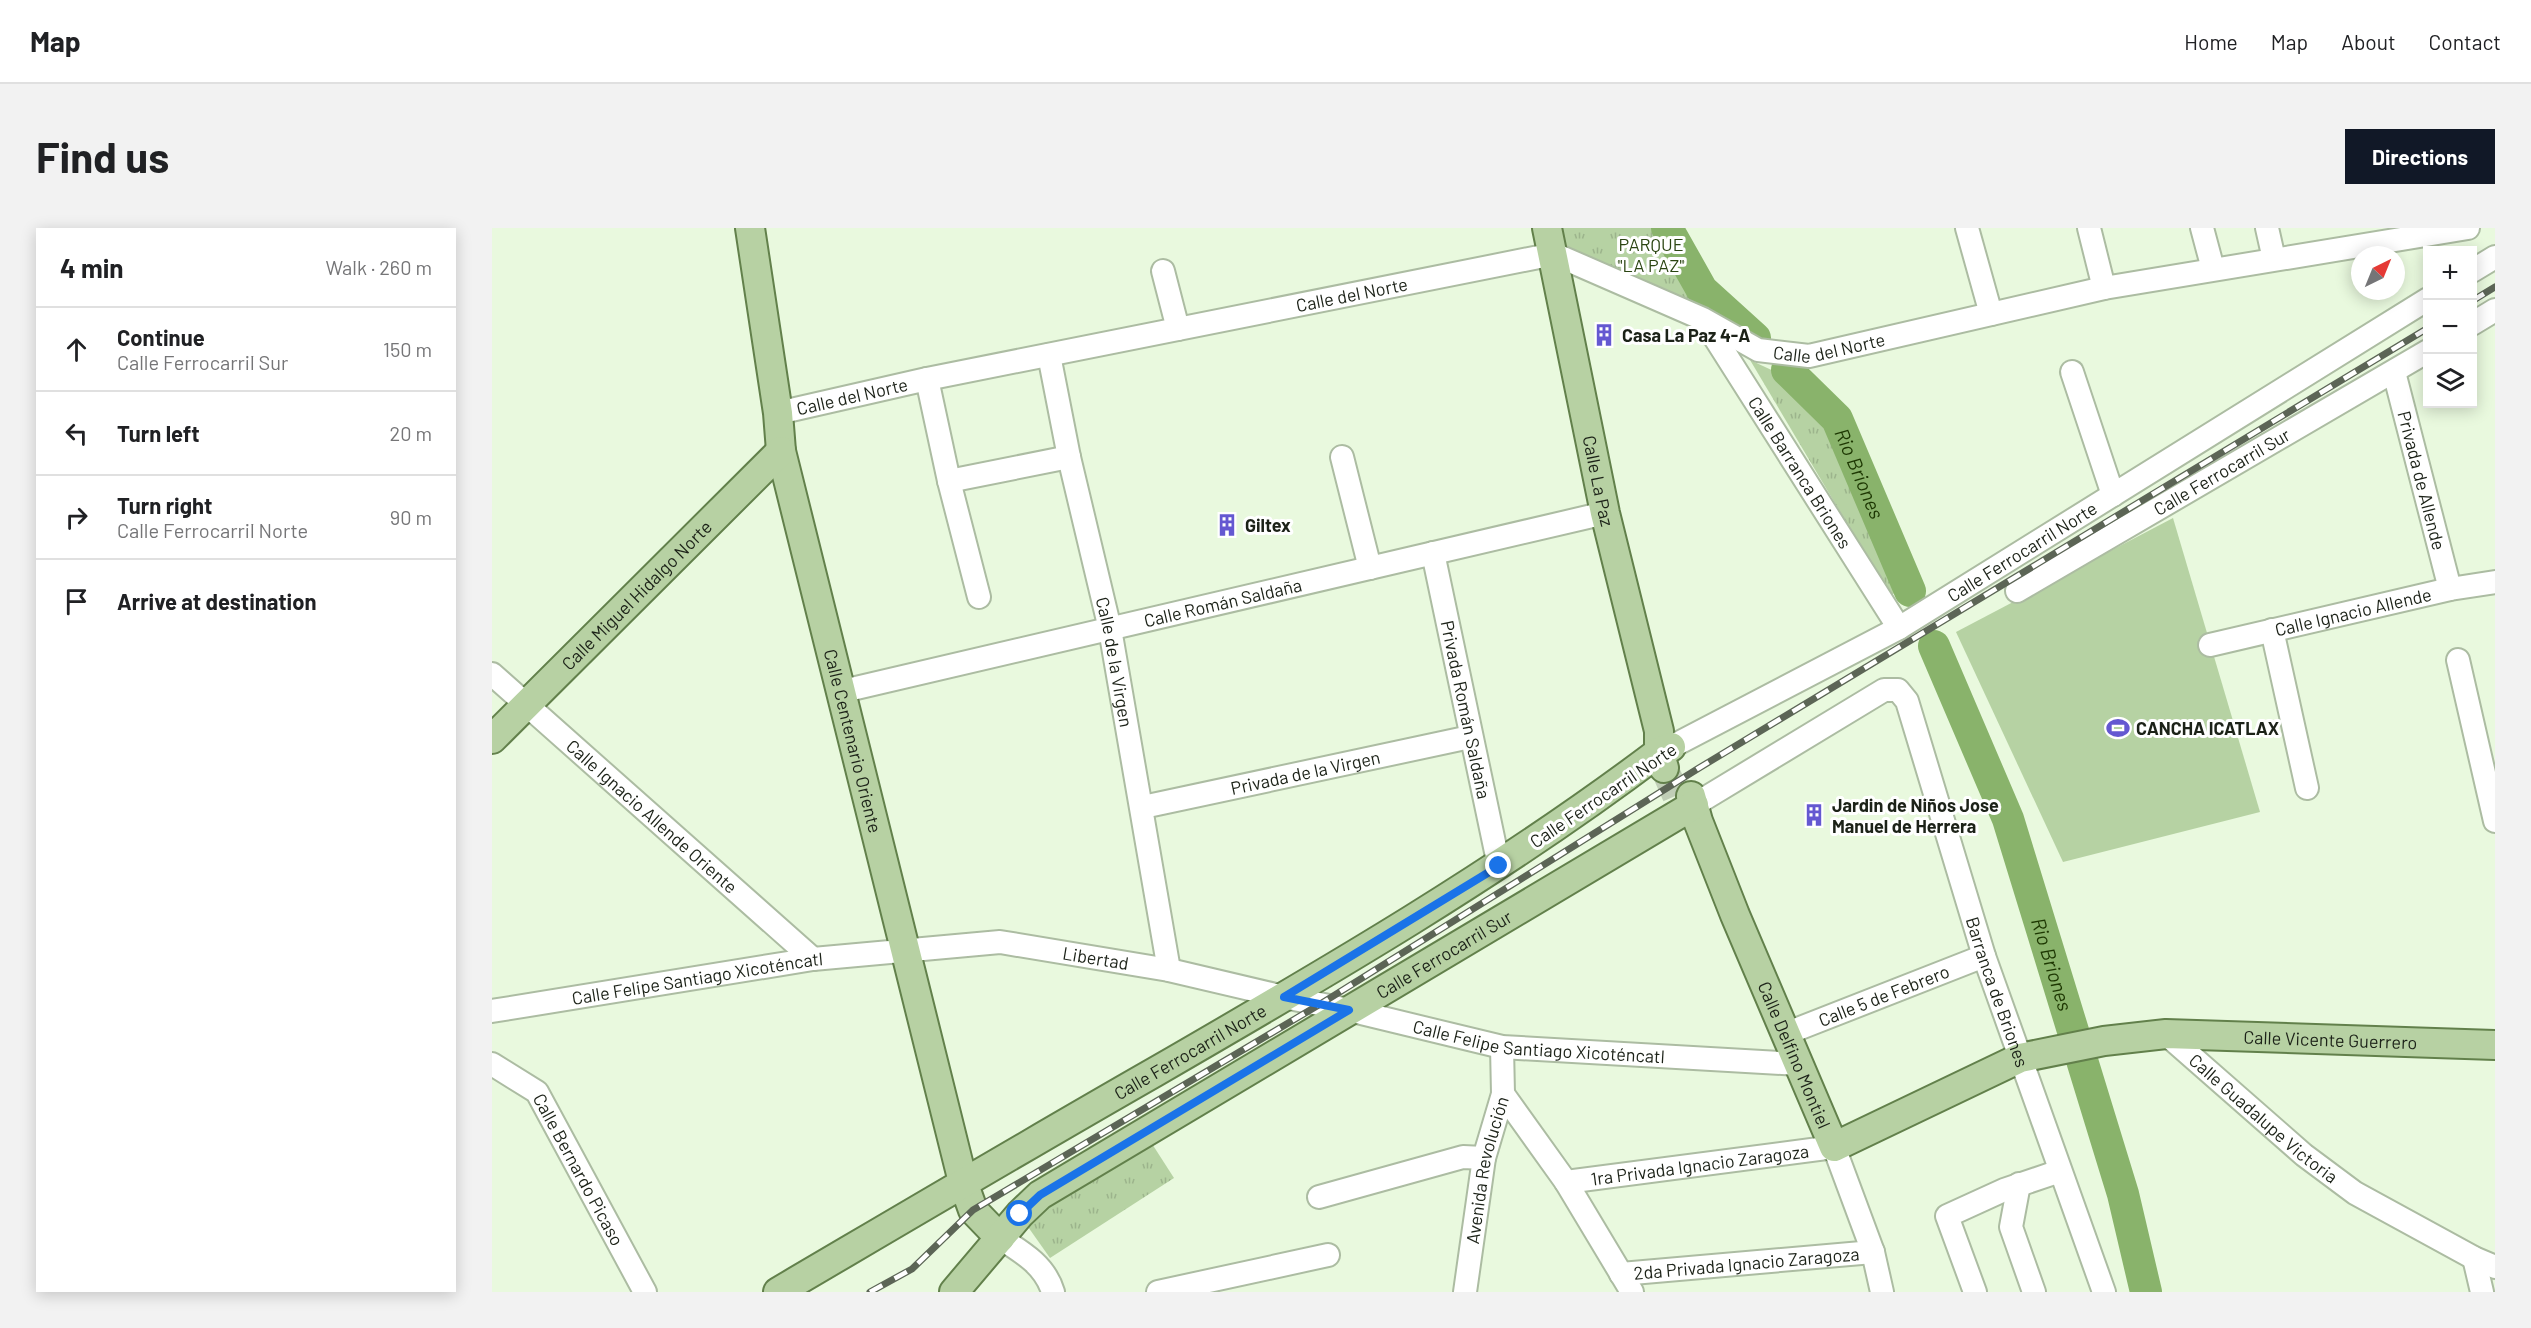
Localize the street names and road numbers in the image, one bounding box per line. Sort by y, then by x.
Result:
street label: Calle del Norte [1294,272,1410,316]
street label: Calle del Norte [1772,328,1887,367]
street label: Calle del Norte [794,373,910,419]
street label: Calle Barranca Briones [1744,392,1857,553]
street label: Privada de Allende [2393,409,2450,552]
street label: Calle Ferrocarril Sur [2150,423,2294,520]
street label: Calle La Paz [1578,433,1619,529]
street label: Calle Ferrocarril Norte [1943,497,2101,606]
street label: Calle Miguel Hidalgo Norte [557,516,716,674]
street label: Calle Román Saldaña [1142,573,1304,631]
street label: Calle Ignacio Allende [2273,583,2434,640]
street label: Calle de la Virgen [1092,595,1138,729]
street label: Privada Román Saldaña [1436,618,1496,801]
street label: Calle Centenario Oriente [820,647,887,835]
street label: Calle Ignacio Allende Oriente [562,734,742,898]
street label: Calle Ferrocarril Norte [1526,738,1680,852]
street label: Privada de la Virgen [1228,746,1382,799]
street label: Calle Ferrocarril Sur [1372,905,1516,1003]
street label: Barranca de Briones [1962,914,2034,1070]
street label: Libertad [1061,942,1130,974]
street label: Calle Felipe Santiago Xicoténcatl [570,947,824,1009]
street label: Calle 5 de Febrero [1815,960,1952,1031]
street label: Calle Delfino Montiel [1754,978,1836,1132]
street label: Calle Ferrocarril Norte [1110,999,1270,1104]
street label: Calle Felipe Santiago Xicoténcatl [1411,1015,1665,1067]
street label: Calle Vicente Guerrero [2243,1026,2418,1053]
street label: Calle Guadalupe Victoria [2185,1049,2342,1187]
street label: Calle Bernardo Picaso [529,1089,629,1249]
street label: Avenida Revolución [1461,1093,1513,1245]
street label: 1ra Privada Ignacio Zaragoza [1589,1139,1810,1190]
street label: 2da Privada Ignacio Zaragoza [1633,1242,1860,1284]

